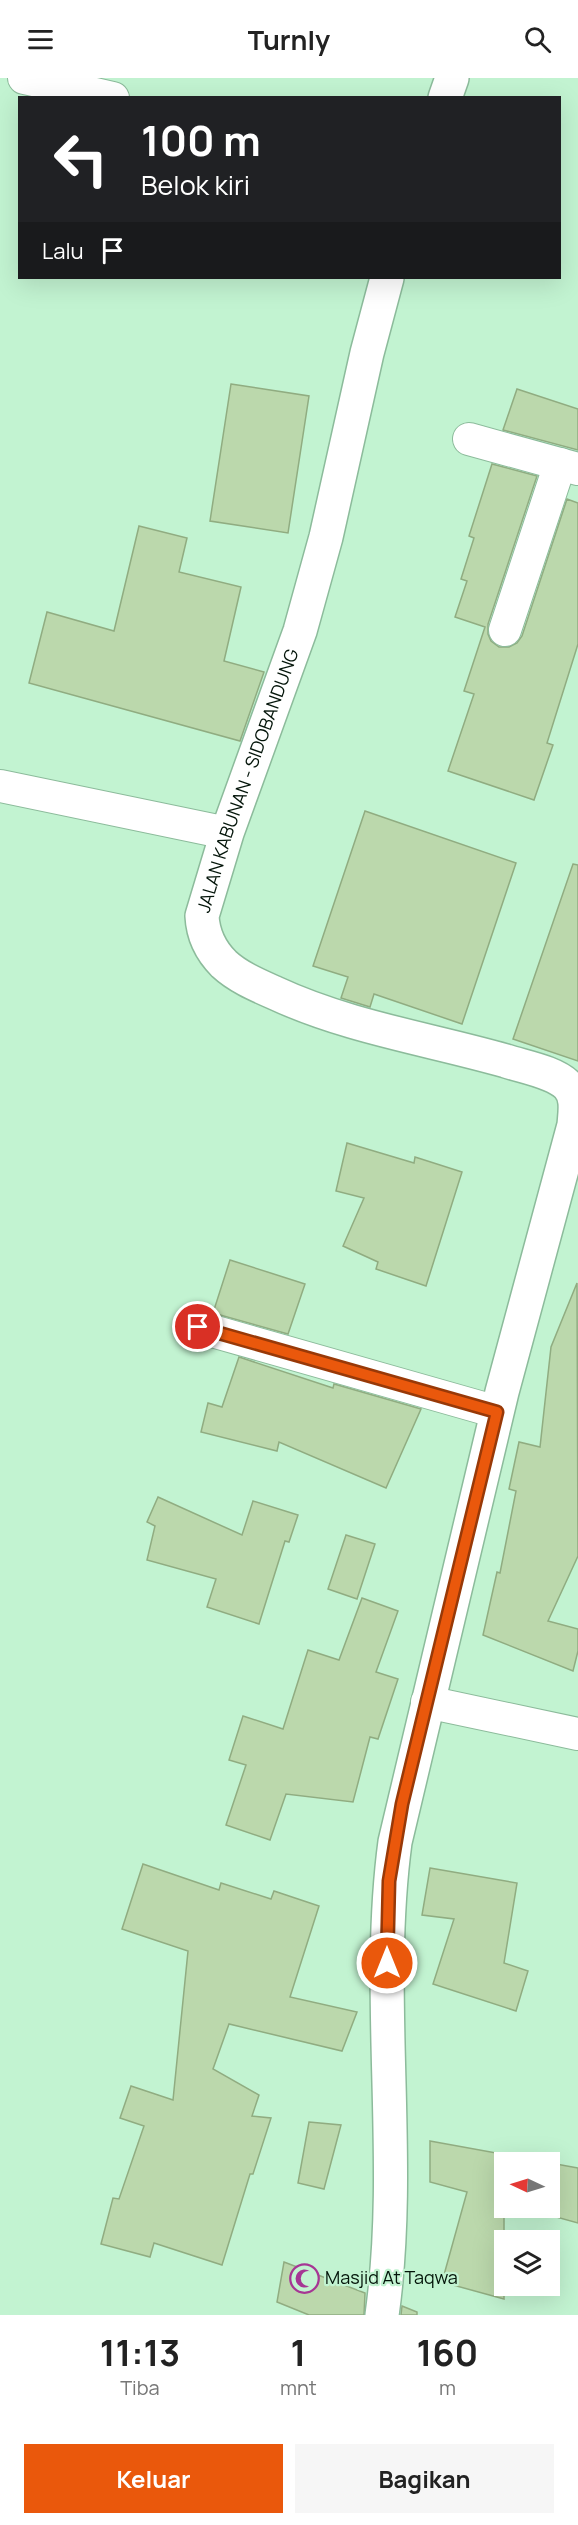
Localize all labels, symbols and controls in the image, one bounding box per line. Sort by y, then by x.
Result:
text: Turnly [248,21,330,58]
icon: menu [24,23,57,56]
icon: search [521,23,554,56]
text: 100 m [141,111,261,169]
icon: left [42,120,120,198]
text: Belok kiri [141,166,250,203]
icon: arrive [96,234,129,267]
text: Lalu [42,236,84,266]
street label: JALAN KABUNAN - SIDOBANDUNG [191,645,304,915]
pin [172,1301,223,1352]
icon: arrive [181,1310,214,1343]
position arrow [355,1931,419,1995]
north arrow [494,2152,560,2218]
map controls [494,2152,560,2296]
button: layers [494,2230,560,2296]
mosque icon: Masjid At Taqwa [288,2262,320,2294]
place label: Masjid At Taqwa [325,2265,458,2289]
text: 11:13 [100,2328,180,2377]
text: 1 [290,2328,306,2377]
text: 160 [416,2328,478,2377]
text: Tiba [120,2374,160,2401]
text: mnt [280,2374,317,2401]
text: m [439,2374,456,2401]
button: Keluar [24,2444,283,2513]
button: Bagikan [295,2444,554,2513]

